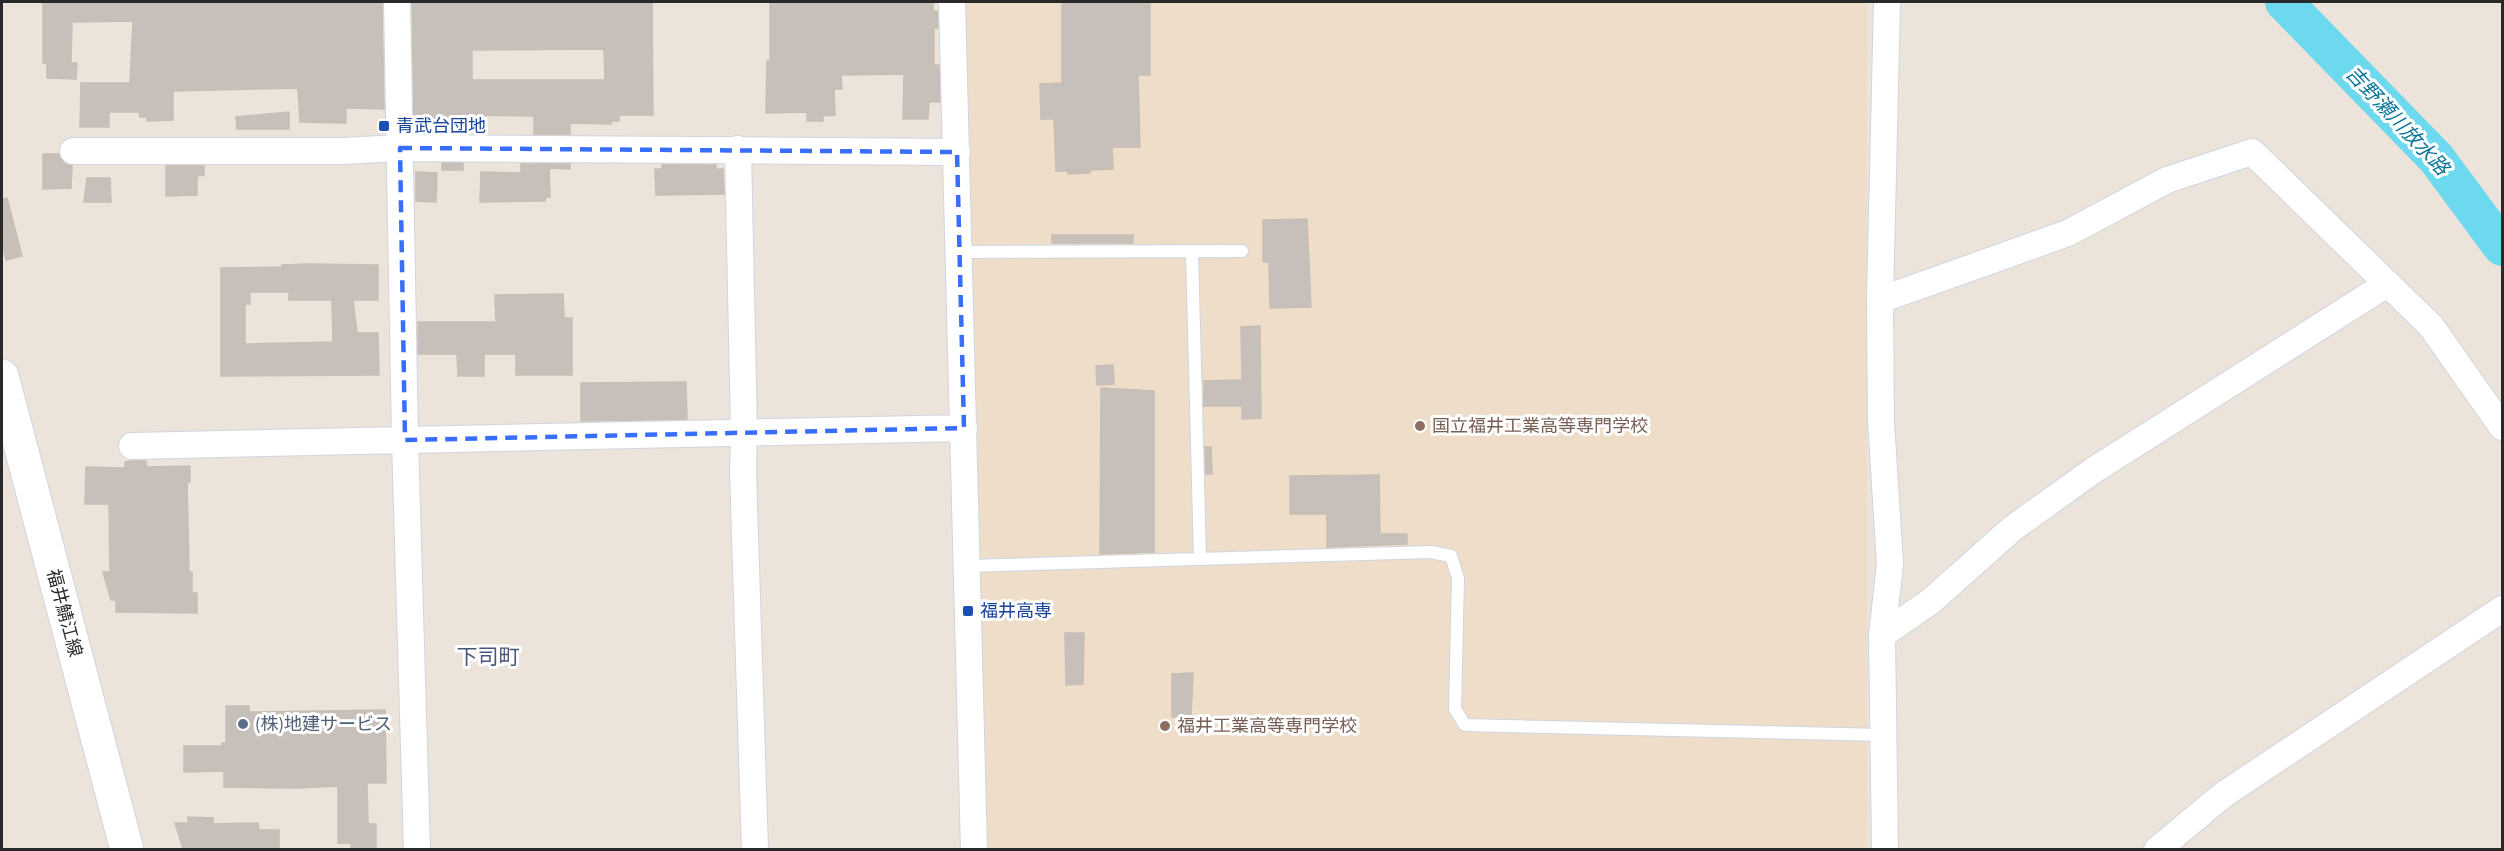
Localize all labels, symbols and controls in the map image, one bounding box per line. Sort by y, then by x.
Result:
water label: 吉野瀬川放水路 [2339,60,2456,183]
place label: 青武台団地 [396,114,486,139]
marker: 青武台団地 [377,119,391,133]
place label: 国立福井工業高等専門学校 [1432,414,1648,439]
marker: 国立福井工業高等専門学校 [1413,419,1427,433]
street label: 福井鯖江線 [40,566,88,660]
place label: 福井高専 [980,599,1052,624]
marker: 福井高専 [961,604,975,618]
district label: 下司町 [457,642,520,672]
place label: (株)地建サービス [255,712,392,737]
place label: 福井工業高等専門学校 [1177,714,1357,739]
marker: (株)地建サービス [236,717,250,731]
marker: 福井工業高等専門学校 [1158,719,1172,733]

